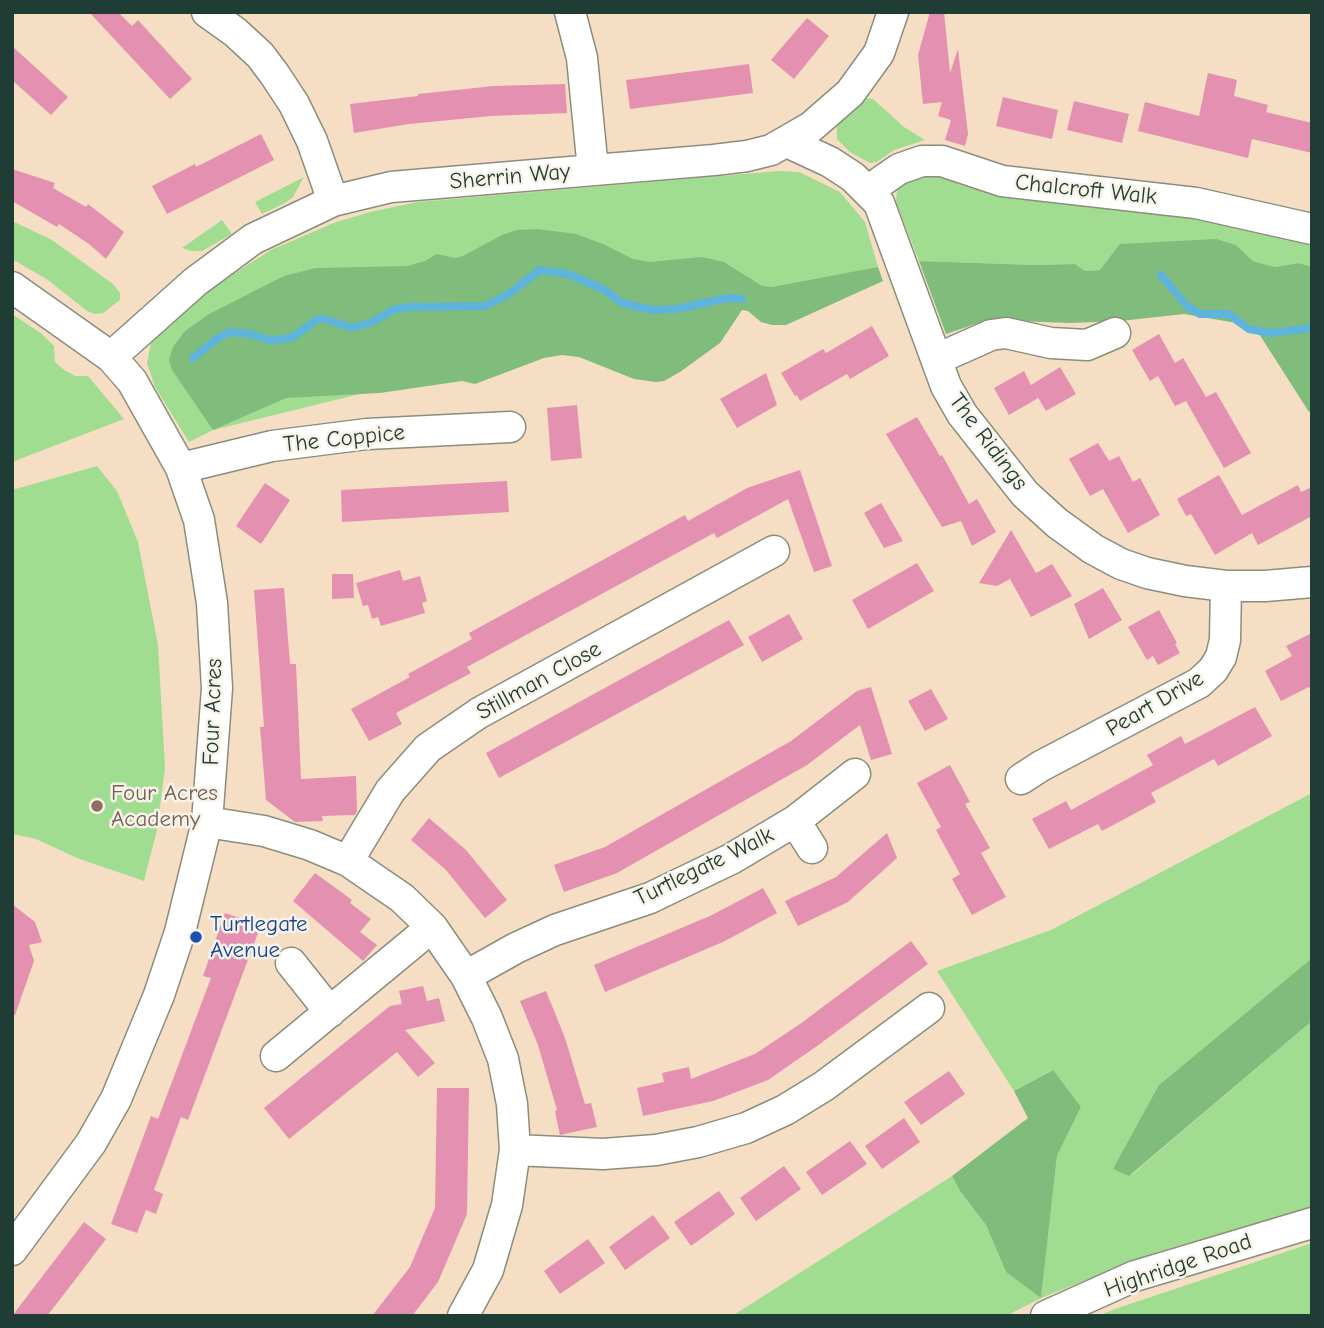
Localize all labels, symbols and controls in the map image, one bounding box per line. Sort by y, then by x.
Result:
street label: Sherrin Way [449,158,571,196]
street label: Chalcroft Walk [1014,169,1158,211]
street label: The Ridings [943,388,1033,496]
street label: The Coppice [282,419,406,459]
street label: Stillman Close [472,635,606,727]
street label: Four Acres [197,658,229,766]
street label: Peart Drive [1101,665,1209,743]
place label: Four Acres Academy [111,779,218,833]
marker: Four Acres Academy [89,798,105,814]
street label: Turtlegate Walk [630,821,778,913]
place label: Turtlegate Avenue [210,910,308,964]
marker: Turtlegate Avenue [188,929,204,945]
street label: Highridge Road [1101,1228,1255,1304]

